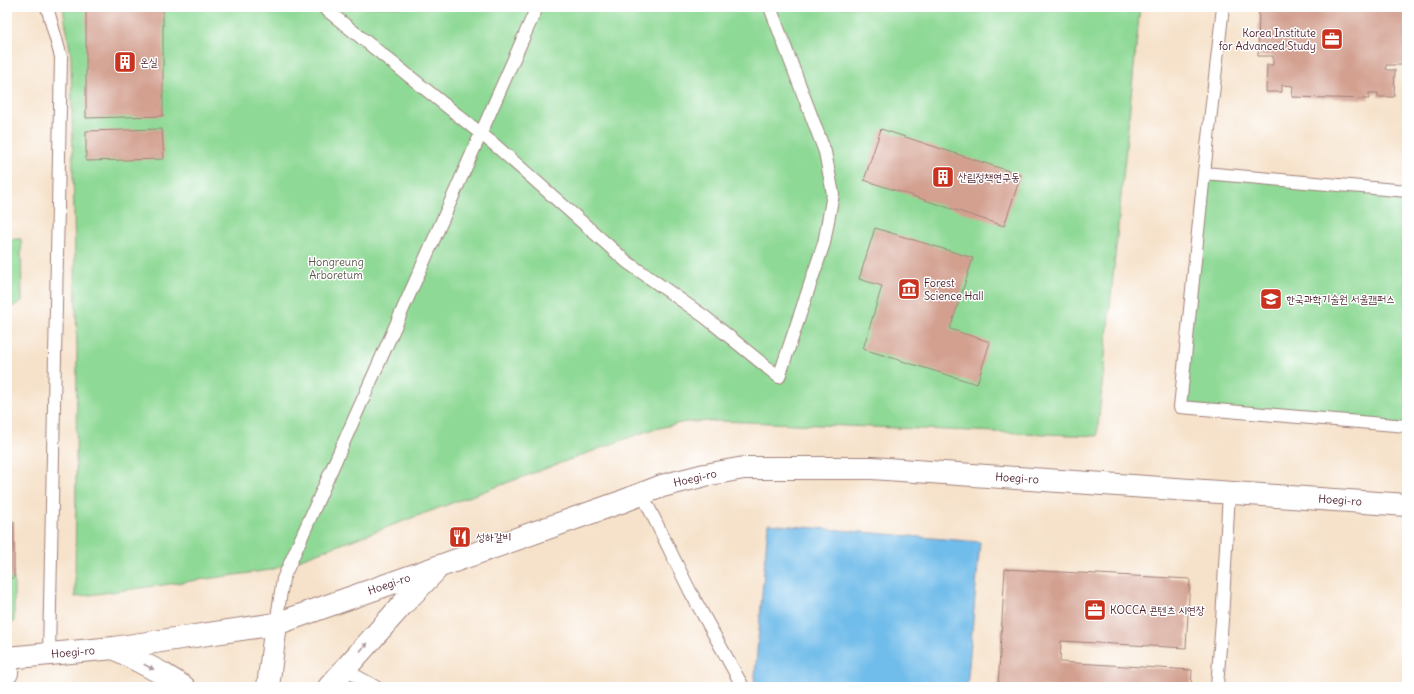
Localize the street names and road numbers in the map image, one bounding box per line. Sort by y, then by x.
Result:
street label: Hoegi-ro [672,466,718,490]
street label: Hoegi-ro [995,469,1039,487]
street label: Hoegi-ro [1318,491,1362,509]
street label: Hoegi-ro [366,570,412,598]
street label: Hoegi-ro [51,643,95,661]

